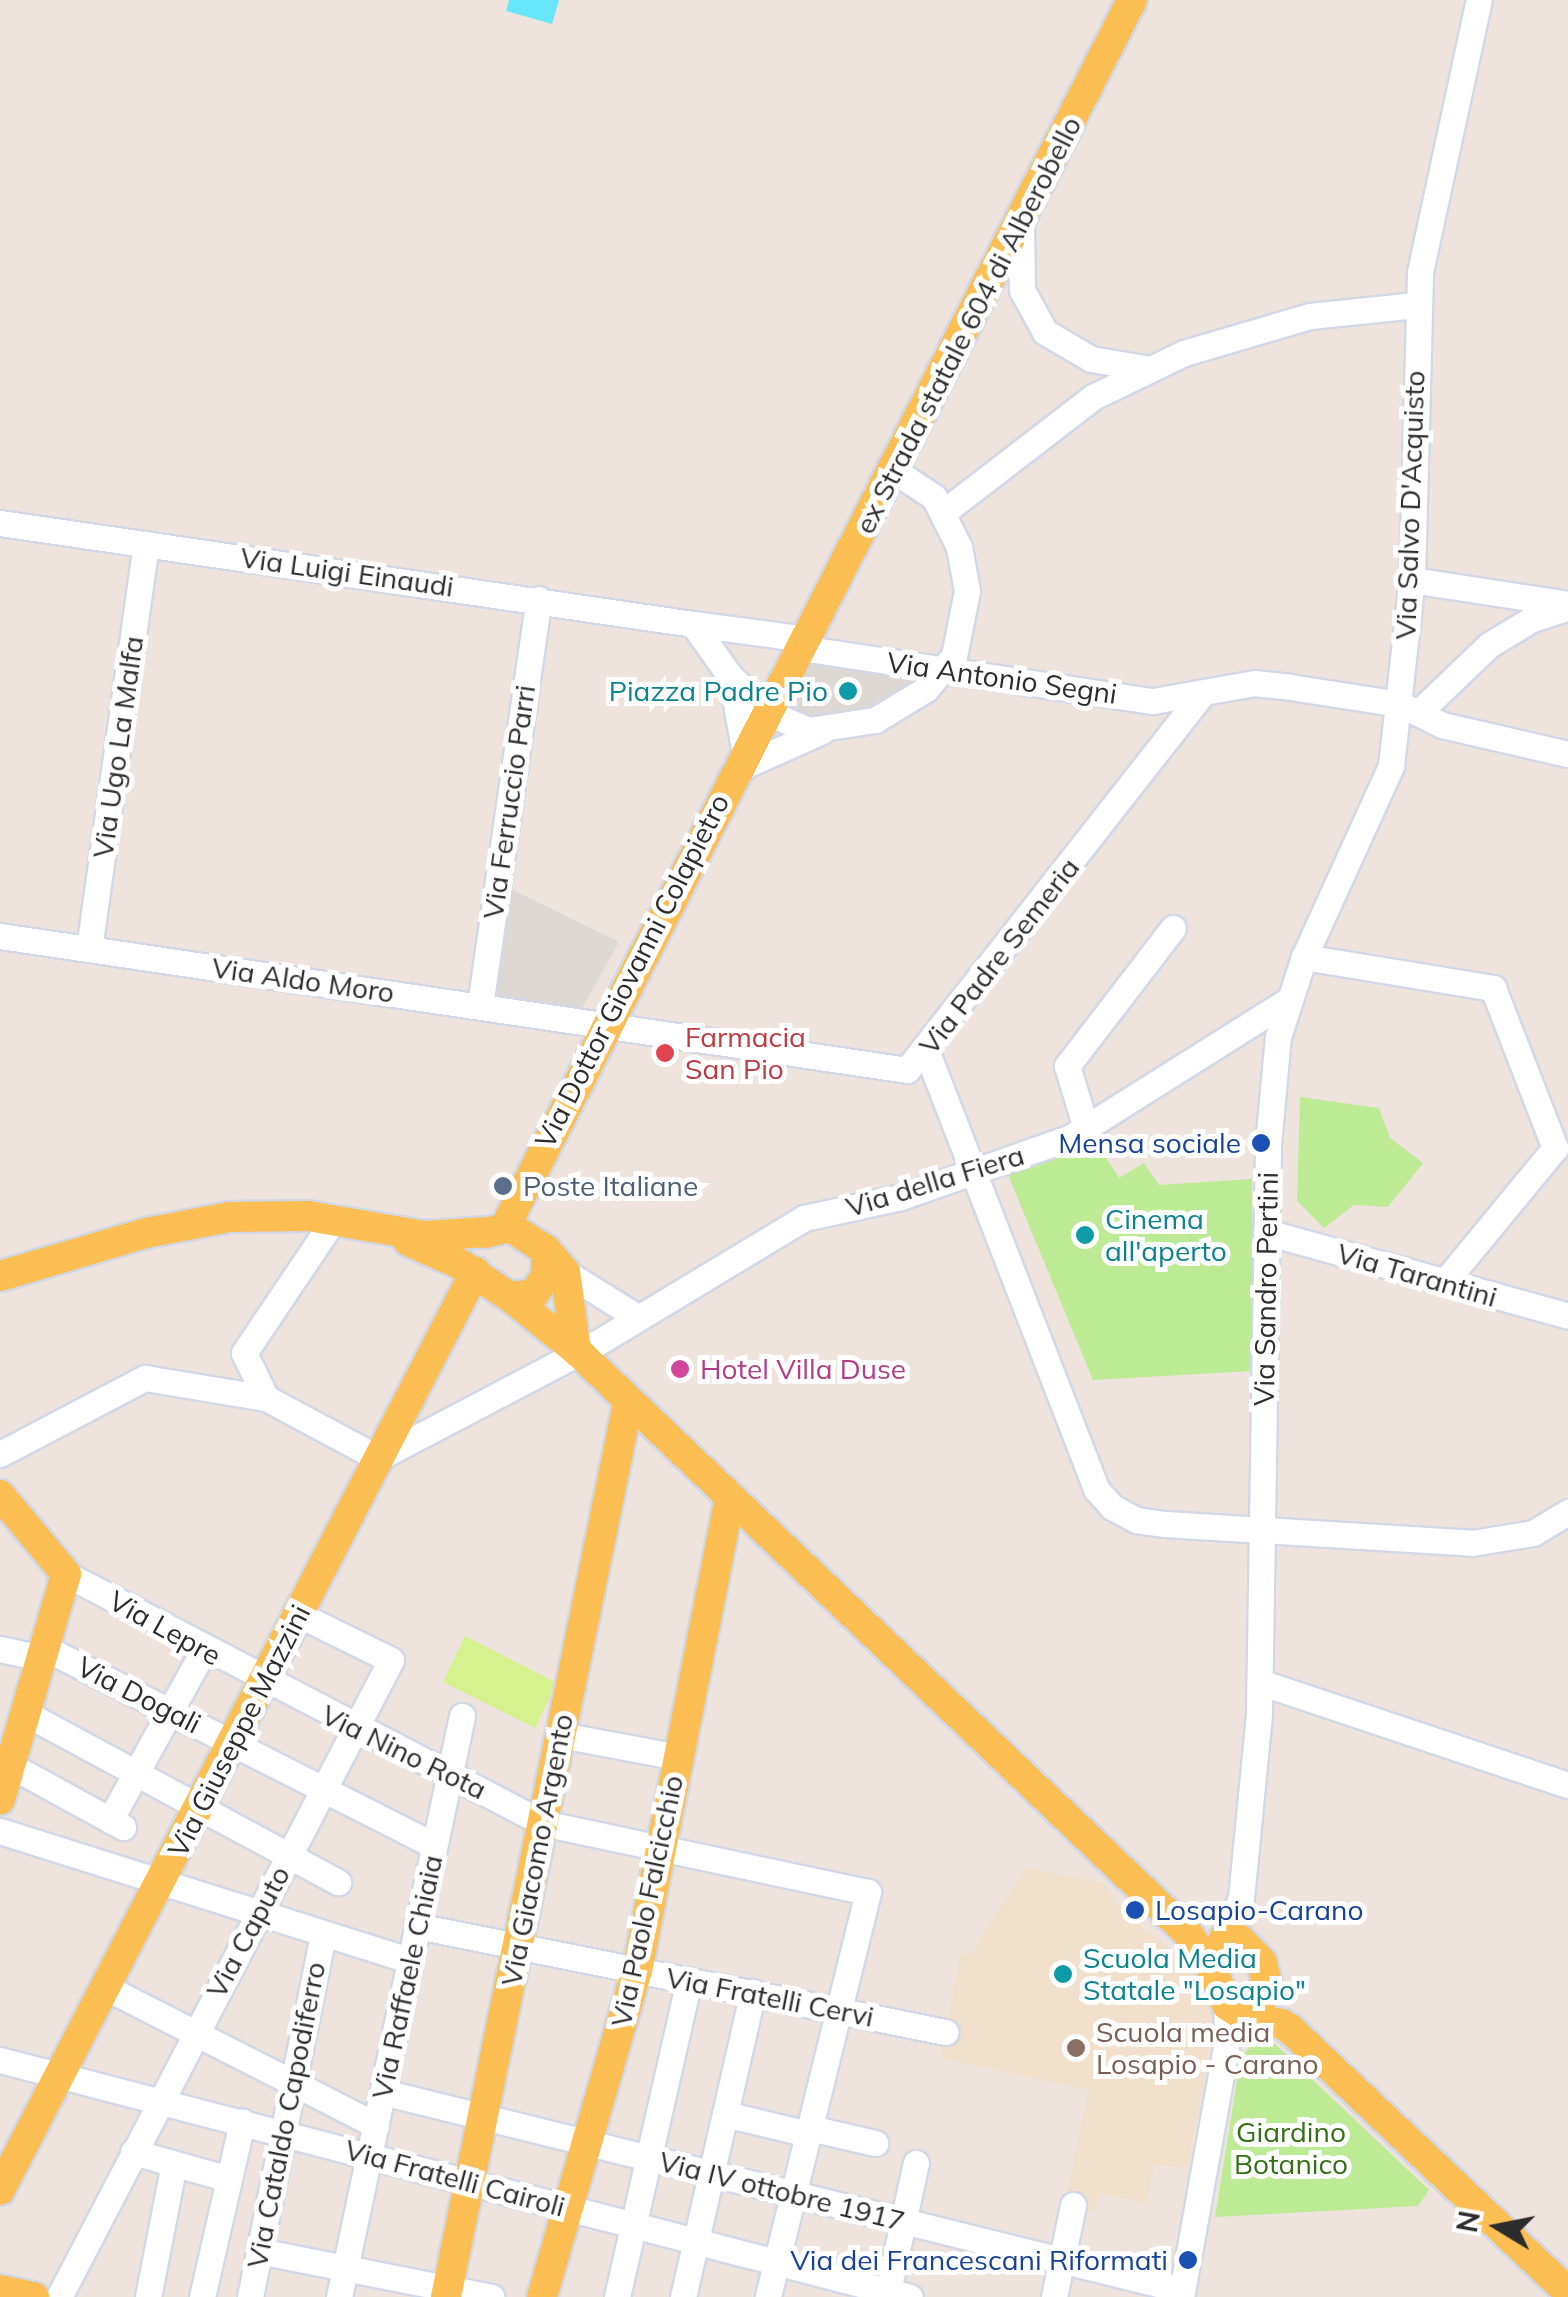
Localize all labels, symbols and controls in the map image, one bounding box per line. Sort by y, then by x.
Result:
street label: ex Strada statale 604 di Alberobello [848,111,1088,539]
street label: Via Salvo D'Acquisto [1389,370,1431,640]
street label: Via Luigi Einaudi [238,540,456,604]
street label: Via Ugo La Malfa [86,634,150,860]
street label: Via Antonio Segni [885,645,1119,711]
place label: Piazza Padre Pio [609,674,828,708]
marker: Piazza Padre Pio [837,680,859,702]
street label: Via Ferruccio Parri [476,683,542,921]
street label: Via Dottor Giovanni Colapietro [528,788,736,1154]
street label: Via Padre Semeria [912,851,1086,1061]
street label: Via Aldo Moro [210,951,396,1009]
place label: Farmacia San Pio [685,1020,806,1086]
marker: Farmacia San Pio [654,1042,676,1064]
place label: Mensa sociale [1058,1126,1241,1160]
marker: Mensa sociale [1250,1132,1272,1154]
street label: Via della Fiera [842,1138,1028,1224]
place label: Poste Italiane [523,1169,698,1203]
street label: Via Sandro Pertini [1247,1172,1285,1406]
marker: Poste Italiane [492,1175,514,1197]
place label: Cinema all'aperto [1105,1202,1227,1268]
marker: Cinema all'aperto [1074,1224,1096,1246]
street label: Via Tarantini [1333,1236,1501,1314]
place label: Hotel Villa Duse [700,1352,906,1386]
marker: Hotel Villa Duse [669,1358,691,1380]
street label: Via Lepre [103,1584,227,1672]
street label: Via Giuseppe Mazzini [161,1599,317,1863]
street label: Via Dogali [72,1650,206,1740]
street label: Via Nino Rota [316,1698,492,1806]
street label: Via Giacomo Argento [494,1711,580,1989]
street label: Via Paolo Falcicchio [604,1772,690,2030]
street label: Via Raffaele Chiaia [365,1852,449,2102]
street label: Via Caputo [199,1860,297,2004]
place label: Losapio-Carano [1155,1893,1363,1927]
marker: Losapio-Carano [1124,1899,1146,1921]
place label: Scuola Media Statale "Losapio" [1083,1941,1306,2007]
street label: Via Cataldo Capodiferro [240,1959,332,2271]
street label: Via Fratelli Cervi [663,1960,877,2034]
marker: Scuola Media Statale "Losapio" [1052,1963,1074,1985]
place label: Scuola media Losapio - Carano [1096,2015,1319,2081]
marker: Scuola media Losapio - Carano [1065,2037,1087,2059]
park label: Giardino Botanico [1234,2115,1348,2181]
street label: Via Fratelli Cairoli [341,2132,569,2224]
street label: Via IV ottobre 1917 [656,2144,908,2238]
north arrow [1448,2177,1548,2277]
text: N [1449,2208,1487,2235]
place label: Via dei Francescani Riformati [790,2243,1168,2277]
marker: Via dei Francescani Riformati [1177,2249,1199,2271]

